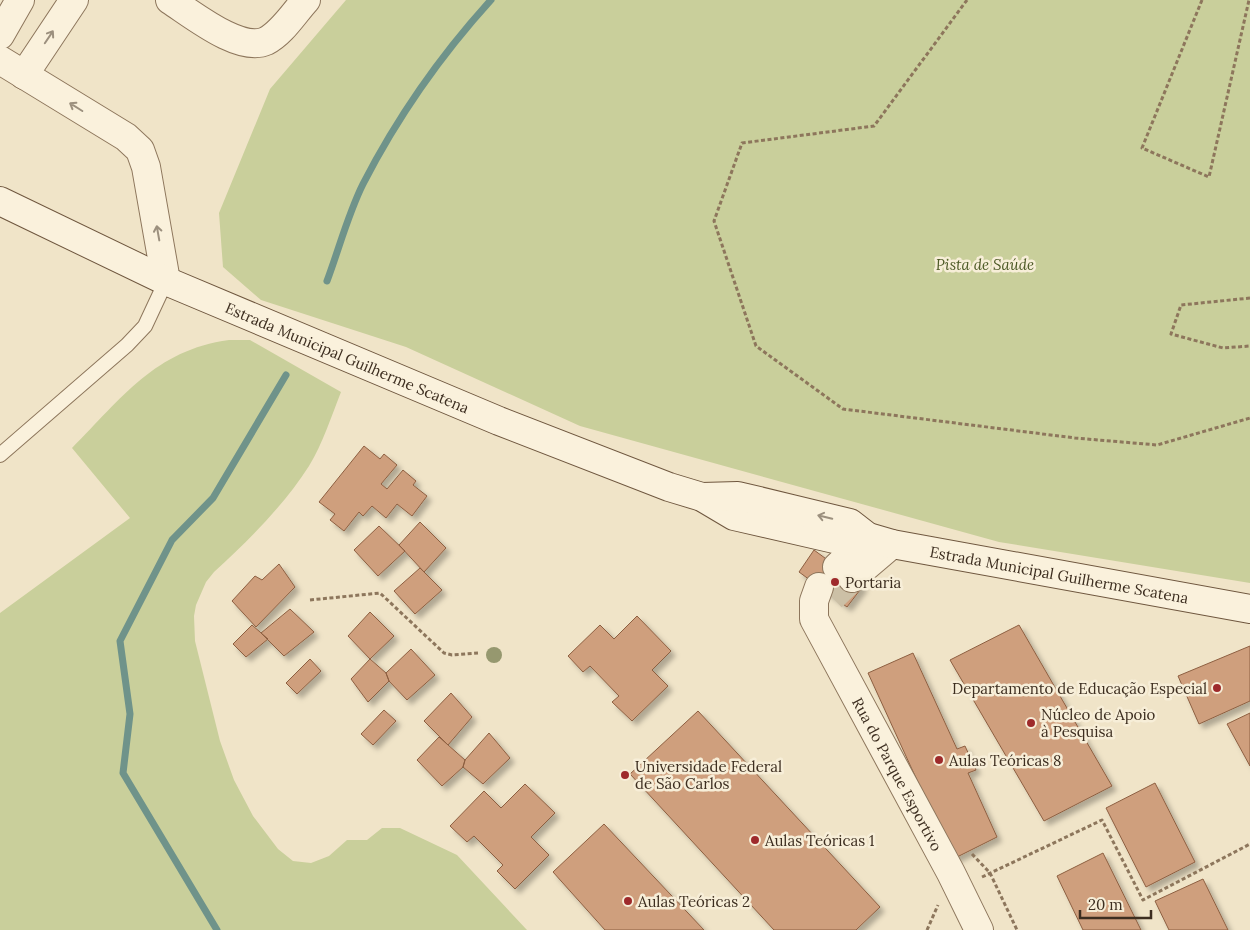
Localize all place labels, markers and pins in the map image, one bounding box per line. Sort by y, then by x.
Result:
place label: Portaria [845,573,902,592]
marker: Portaria [829,576,841,588]
place label: Departamento de Educação Especial [952,679,1207,698]
marker: Departamento de Educação Especial [1211,682,1223,694]
place label: Núcleo de Apoio à Pesquisa [1041,705,1156,741]
marker: Núcleo de Apoio à Pesquisa [1025,717,1037,729]
place label: Aulas Teóricas 8 [948,751,1061,770]
marker: Aulas Teóricas 8 [933,754,945,766]
place label: Universidade Federal de São Carlos [635,757,782,793]
marker: Universidade Federal de São Carlos [619,769,631,781]
place label: Aulas Teóricas 1 [764,831,875,850]
marker: Aulas Teóricas 1 [749,834,761,846]
place label: Aulas Teóricas 2 [637,892,750,911]
marker: Aulas Teóricas 2 [622,895,634,907]

